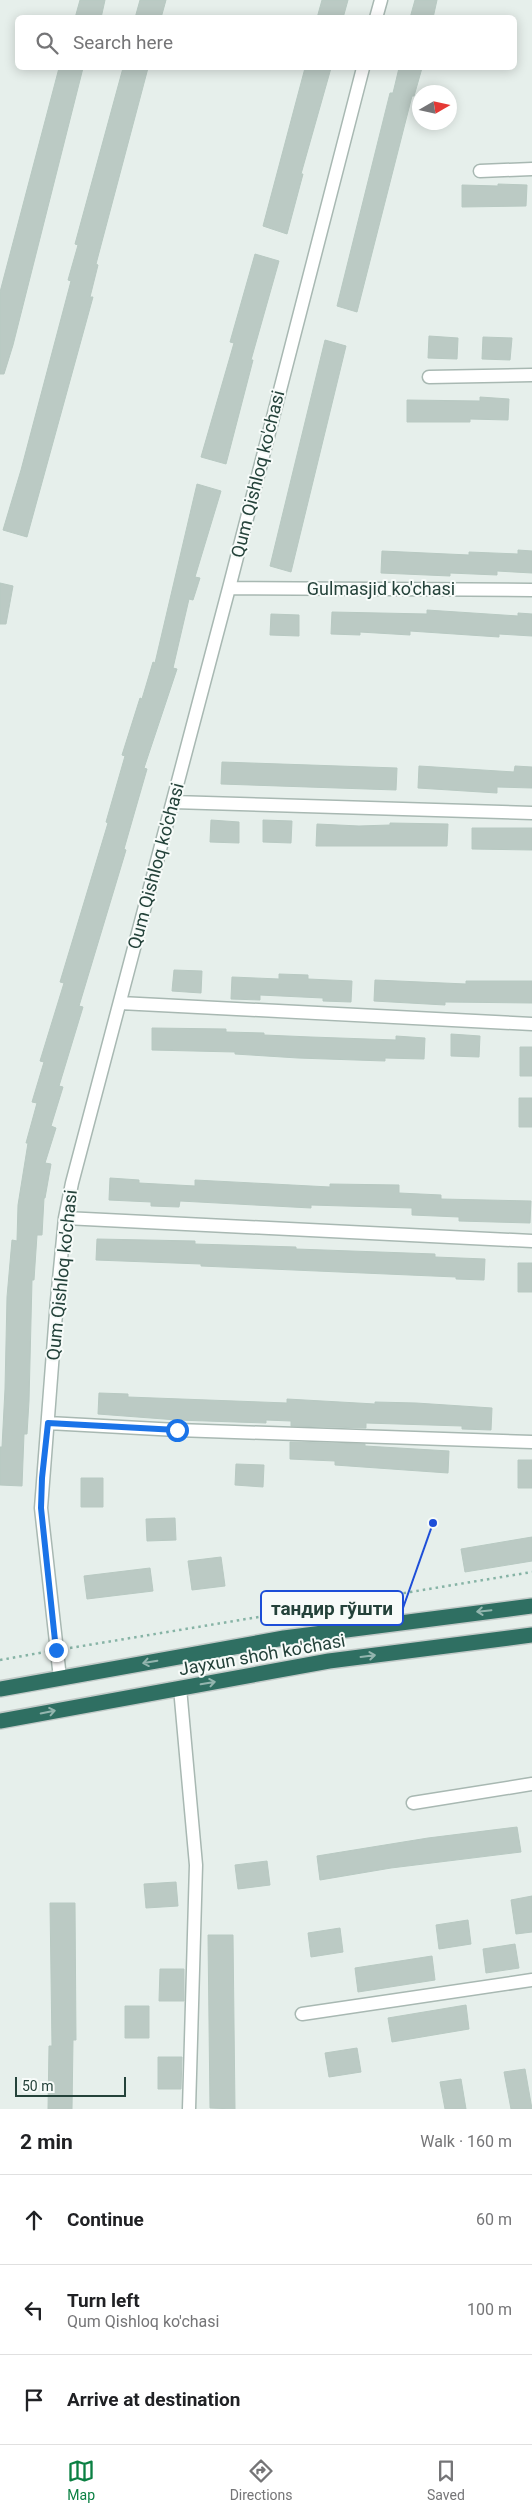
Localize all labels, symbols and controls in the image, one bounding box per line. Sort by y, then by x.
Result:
search box [15,15,517,70]
icon: search [33,29,61,57]
text: Search here [73,31,173,54]
north arrow [412,85,457,130]
street label: Qum Qishloq ko'chasi [227,388,288,560]
street label: Gulmasjid ko'chasi [307,578,455,599]
street label: Qum Qishloq ko'chasi [123,780,188,951]
street label: Qum Qishloq ko'chasi [42,1189,81,1361]
route start [166,1419,189,1442]
callout: тандир гўшти [261,1591,403,1625]
text: тандир гўшти [271,1597,393,1620]
one-way arrow [476,1606,492,1616]
street label: Jayxun shoh ko'chasi [177,1630,347,1680]
route end [45,1639,68,1662]
one-way arrow [360,1651,376,1661]
one-way arrow [142,1657,158,1667]
one-way arrow [199,1677,215,1687]
one-way arrow [40,1707,56,1717]
scale bar [15,2074,126,2097]
text: 50 m [22,2078,54,2094]
text: 2 min [20,2130,73,2154]
text: Walk · 160 m [420,2132,512,2151]
icon: ahead [20,2206,48,2234]
text: Continue [67,2208,144,2231]
text: 60 m [476,2210,512,2229]
text: Turn left [67,2289,140,2312]
icon: left [20,2296,48,2324]
text: 100 m [467,2300,512,2319]
text: Qum Qishloq ko'chasi [67,2312,219,2331]
icon: arrive [20,2386,48,2414]
text: Arrive at destination [67,2388,240,2411]
tab: Map [67,2457,95,2503]
tab: Directions [230,2457,293,2503]
tab: Saved [427,2457,465,2503]

